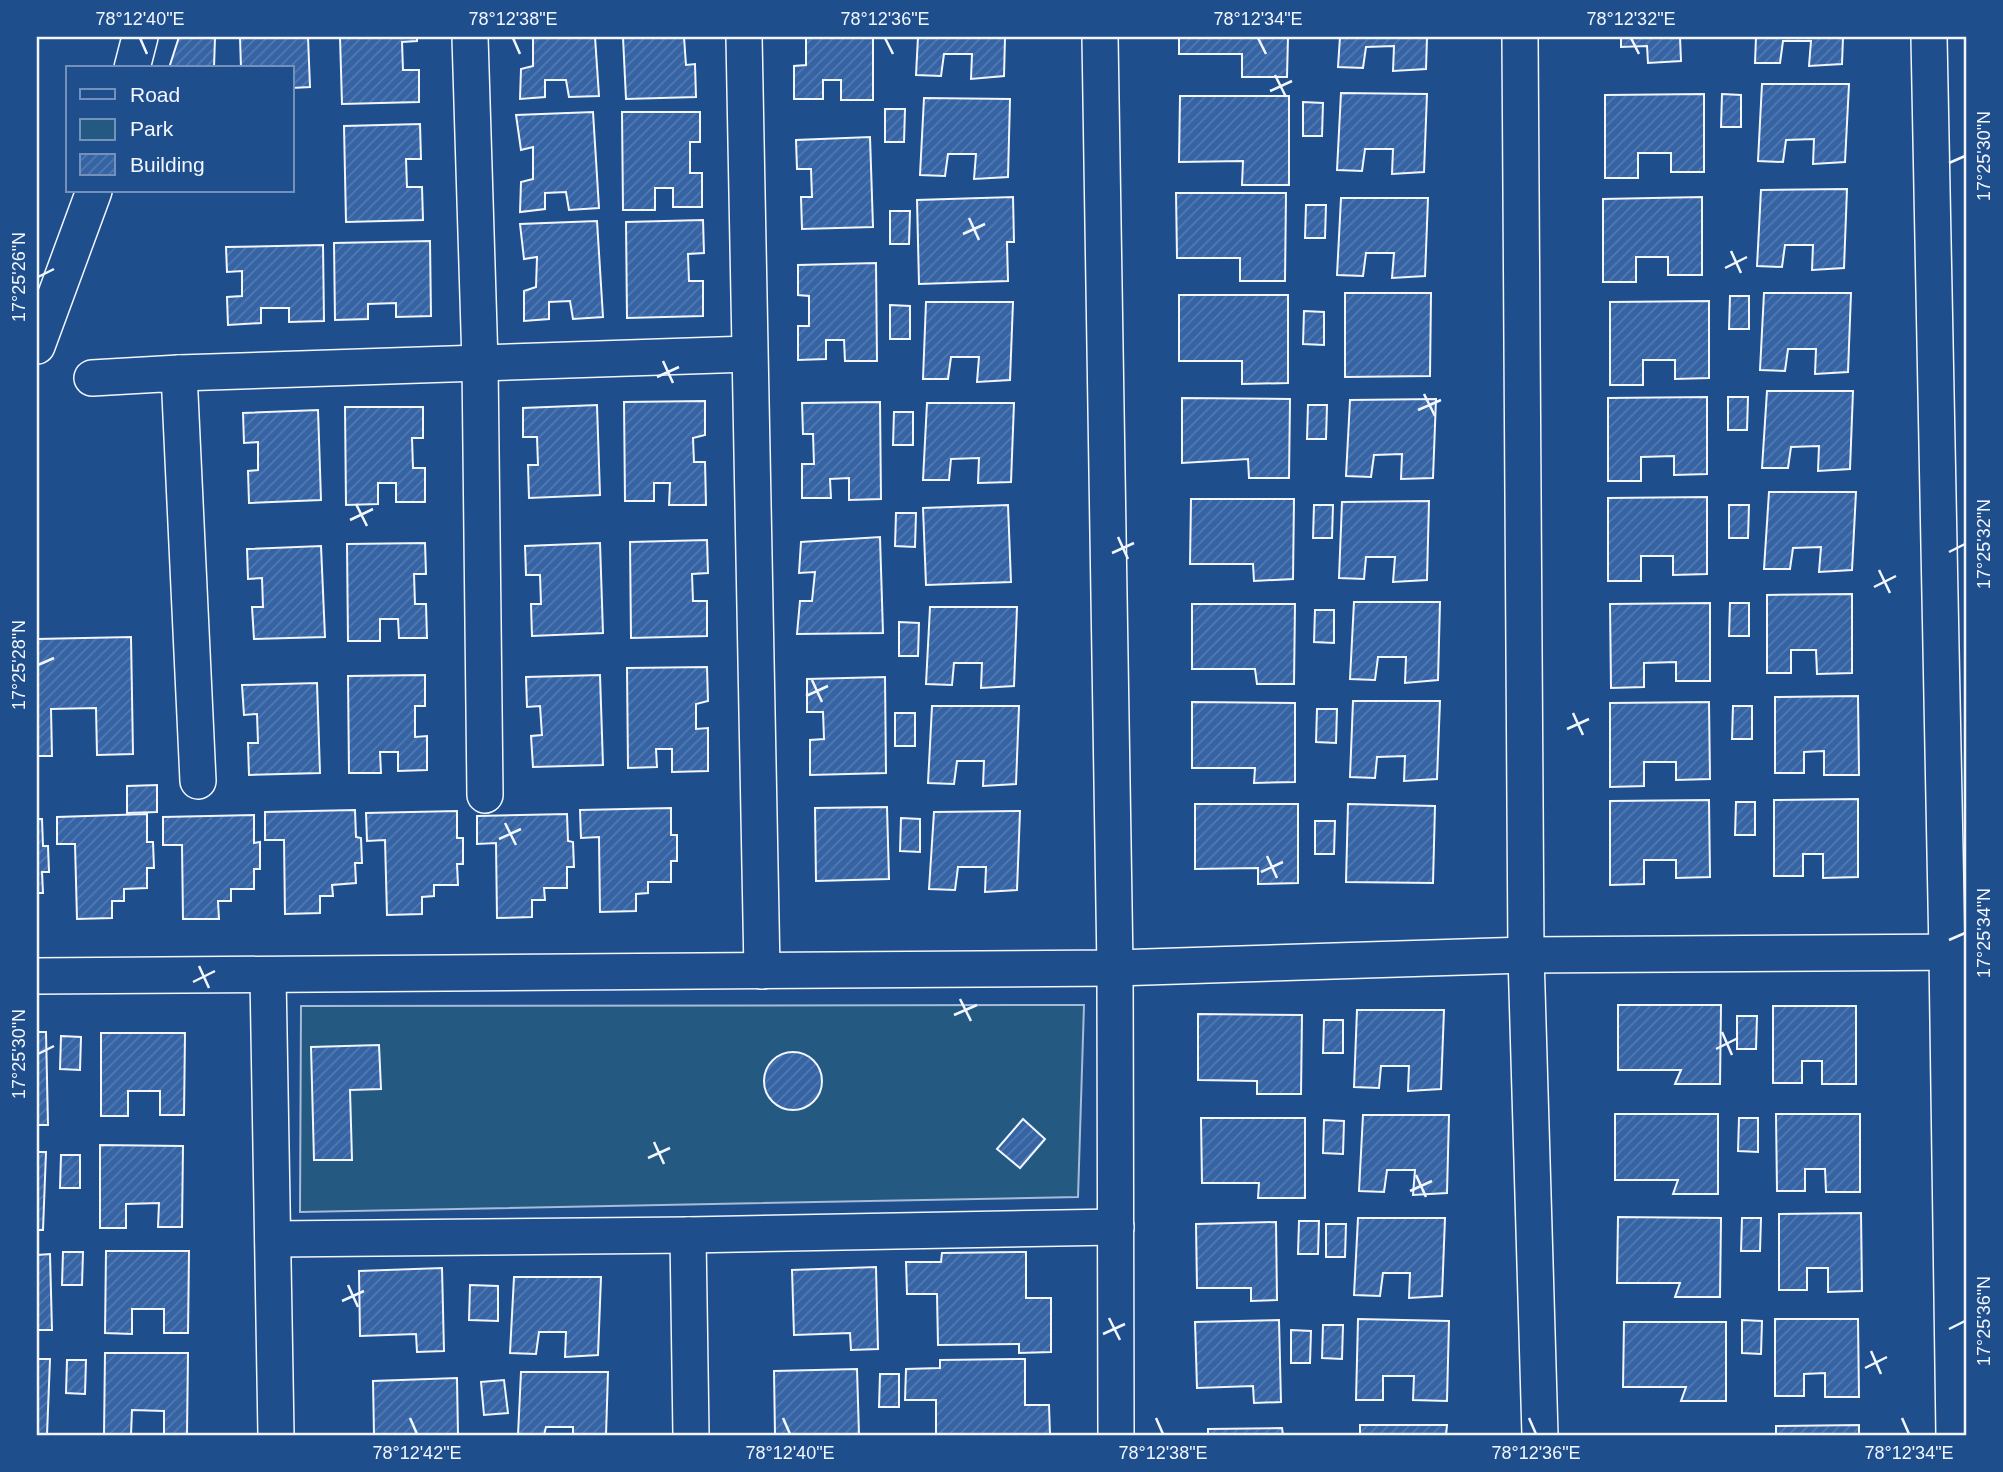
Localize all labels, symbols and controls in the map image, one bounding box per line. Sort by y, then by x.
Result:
text: 78°12'40"E [95,9,185,29]
text: 78°12'38"E [468,9,558,29]
text: 78°12'36"E [840,9,930,29]
text: 78°12'34"E [1213,9,1303,29]
text: 78°12'32"E [1586,9,1676,29]
legend [66,66,294,192]
text: Road [130,83,180,106]
text: 17°25'30"N [1974,111,1994,201]
text: Park [130,117,174,140]
text: Building [130,153,205,176]
text: 17°25'26"N [9,232,29,322]
text: 17°25'32"N [1974,499,1994,589]
text: 17°25'28"N [9,620,29,710]
text: 17°25'34"N [1974,888,1994,978]
text: 17°25'30"N [9,1009,29,1099]
text: 17°25'36"N [1974,1276,1994,1366]
text: 78°12'42"E [372,1443,462,1463]
text: 78°12'40"E [745,1443,835,1463]
text: 78°12'38"E [1118,1443,1208,1463]
text: 78°12'36"E [1491,1443,1581,1463]
text: 78°12'34"E [1864,1443,1954,1463]

